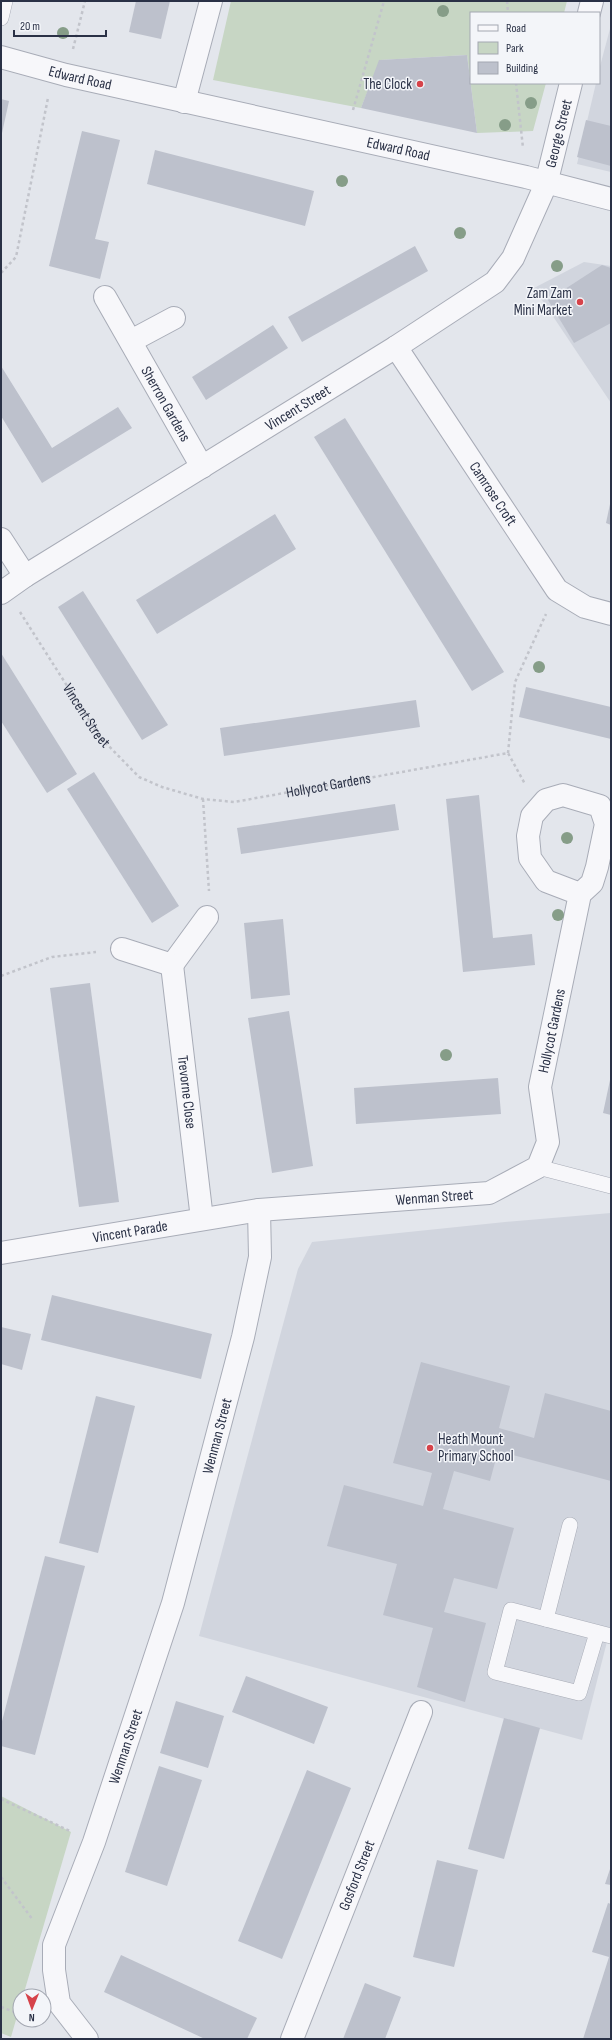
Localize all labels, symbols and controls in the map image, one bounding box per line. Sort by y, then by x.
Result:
scale bar [14,12,106,38]
legend [470,12,600,84]
text: 20 m [20,19,40,34]
text: Road [506,21,526,36]
text: Park [506,41,524,56]
text: Building [506,61,538,76]
street label: Edward Road [46,62,113,95]
place label: The Clock [363,75,412,94]
marker: The Clock [415,79,425,89]
street label: George Street [541,97,577,170]
street label: Edward Road [365,133,432,165]
place label: Zam Zam Mini Market [514,284,572,320]
marker: Zam Zam Mini Market [575,297,585,307]
street label: Sherron Gardens [137,363,195,445]
street label: Vincent Street [262,381,335,435]
street label: Camrose Croft [465,458,521,530]
street label: Vincent Street [58,680,115,752]
street label: Hollycot Gardens [285,769,372,803]
street label: Hollycot Gardens [534,987,570,1075]
street label: Trevorne Close [173,1054,200,1130]
street label: Wenman Street [395,1185,474,1210]
street label: Vincent Parade [91,1216,169,1248]
street label: Wenman Street [198,1396,237,1476]
place label: Heath Mount Primary School [438,1430,514,1466]
marker: Heath Mount Primary School [425,1443,435,1453]
street label: Wenman Street [105,1706,147,1787]
street label: Gosford Street [335,1837,380,1913]
north arrow [12,1988,52,2028]
text: N [29,2011,35,2024]

